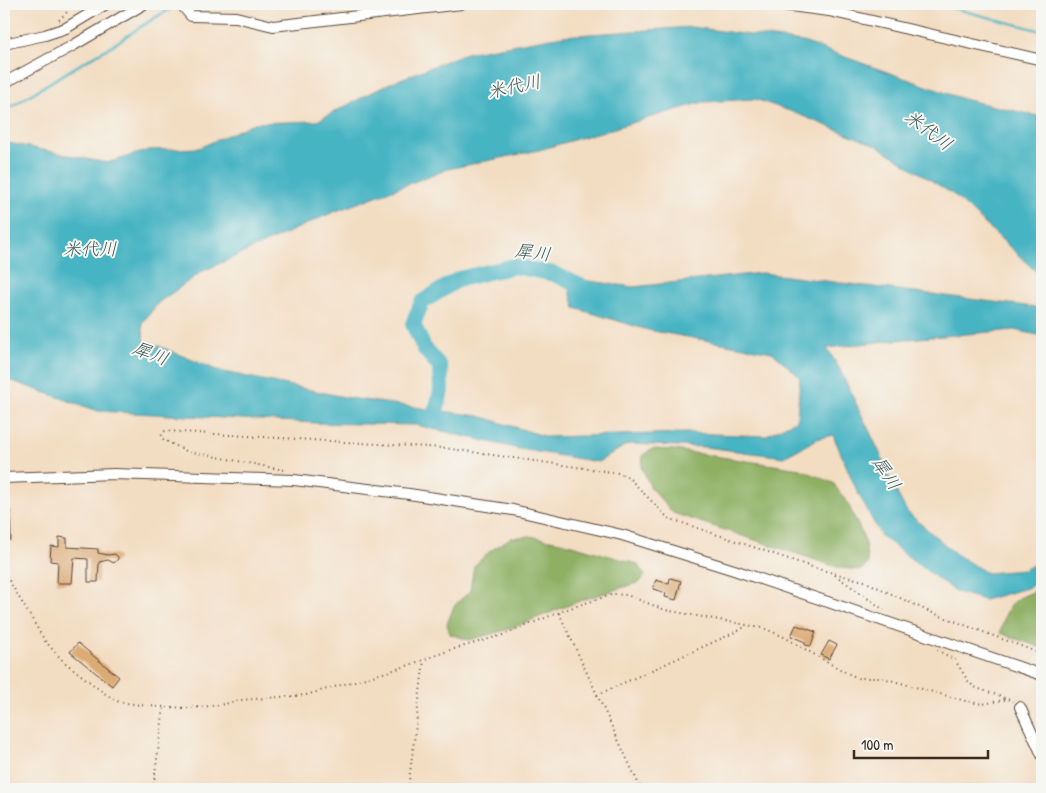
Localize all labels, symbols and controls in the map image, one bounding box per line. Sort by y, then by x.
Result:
water label: 米代川 [485,68,543,104]
water label: 米代川 [900,104,958,156]
water label: 米代川 [63,236,117,261]
water label: 犀川 [514,237,552,267]
water label: 犀川 [130,335,172,371]
water label: 犀川 [867,451,907,495]
scale bar [854,728,987,760]
text: 100 m [861,734,894,755]

